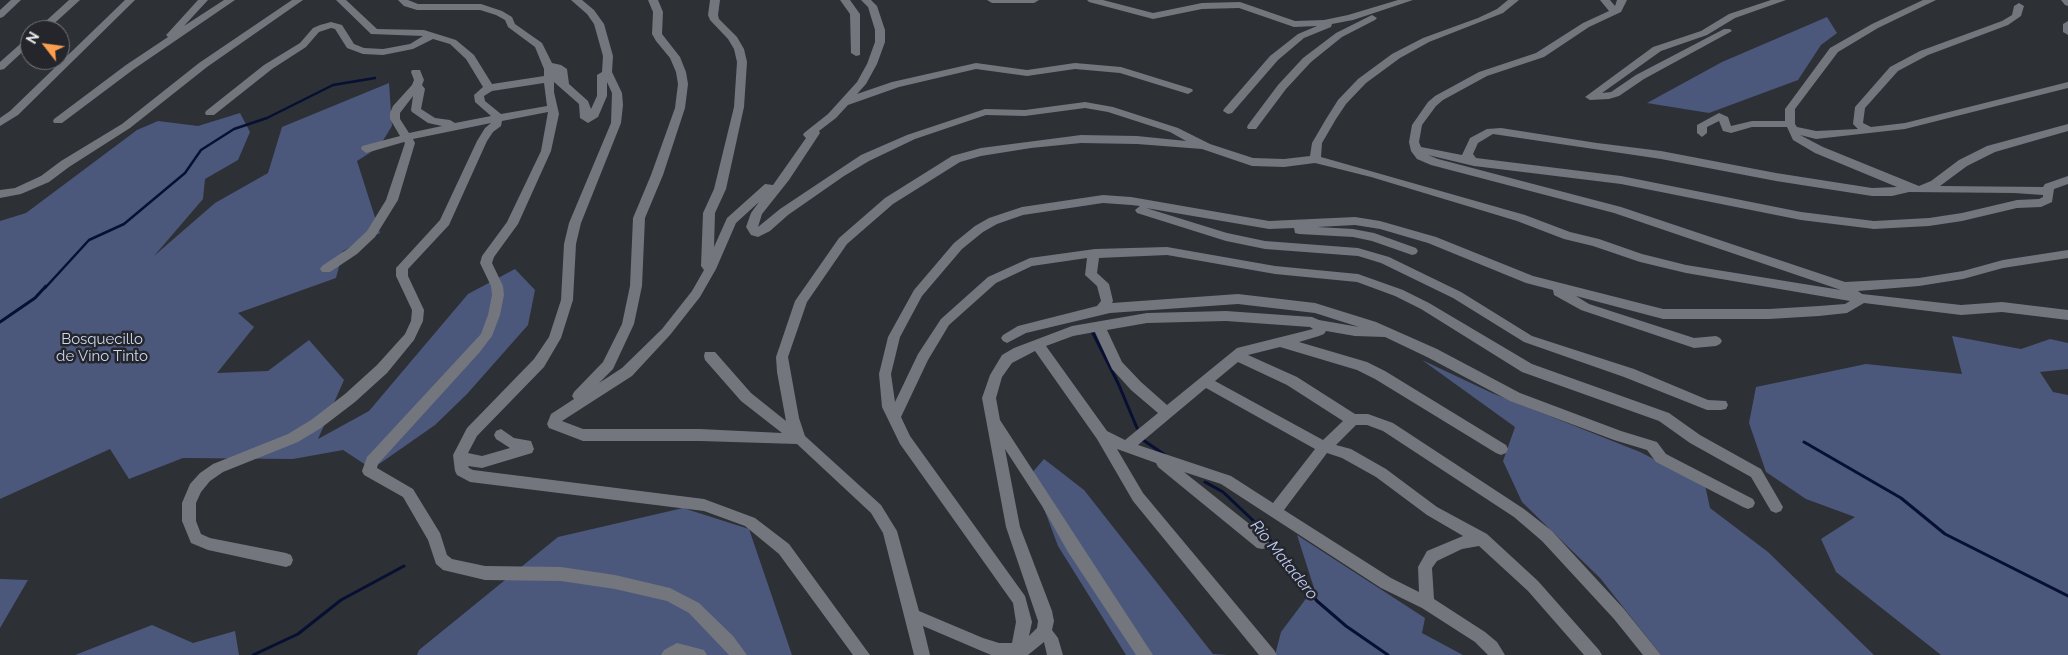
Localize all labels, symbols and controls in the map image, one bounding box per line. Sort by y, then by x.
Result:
north arrow [20,20,70,70]
text: N [23,29,42,47]
park label: Bosquecillo de Vino Tinto [56,330,148,365]
water label: Río Matadero [1246,516,1322,604]

